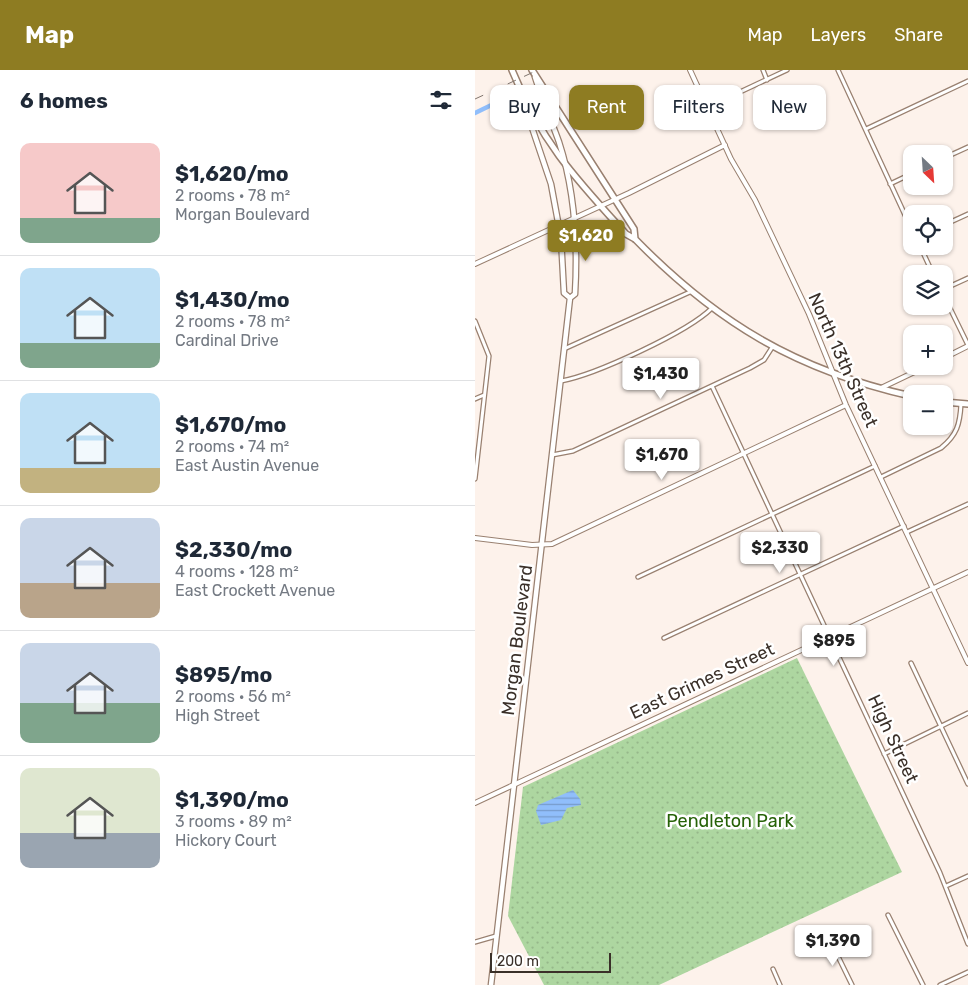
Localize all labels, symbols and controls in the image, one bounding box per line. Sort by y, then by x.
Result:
text: Map [25,21,74,49]
text: Map [748,24,783,46]
text: Layers [811,24,866,46]
text: Share [894,24,943,46]
chip: Buy [490,85,559,130]
chip: Rent [569,85,644,130]
chip: Filters [654,85,743,130]
chip: New [753,85,826,130]
icon: filters [427,86,455,114]
text: 6 homes [20,88,108,113]
north arrow [903,145,953,195]
map controls [903,145,953,435]
text: $1,620/mo [175,161,289,186]
icon: home [60,163,120,223]
text: 2 rooms · 78 m² [175,186,290,205]
text: Morgan Boulevard [175,205,310,224]
button: locate [903,205,953,255]
pin: $1,620 [545,220,627,262]
text: $1,620 [559,226,613,245]
button: layers [903,265,953,315]
text: $1,430/mo [175,287,289,312]
icon: home [60,288,120,348]
street label: North 13th Street [803,289,883,431]
text: 2 rooms · 78 m² [175,312,290,331]
button: + [903,325,953,375]
text: Cardinal Drive [175,331,279,350]
pin: $1,430 [620,358,702,400]
text: $1,430 [633,364,689,383]
button: − [903,385,953,435]
text: $1,670/mo [175,412,286,437]
icon: home [60,413,120,473]
text: 2 rooms · 74 m² [175,437,289,456]
pin: $1,670 [621,438,703,481]
text: $1,670 [636,445,688,464]
text: East Austin Avenue [175,456,319,475]
pin: $2,330 [739,532,821,574]
text: $2,330/mo [175,537,292,562]
icon: home [60,538,120,598]
text: $2,330 [751,538,809,557]
text: 4 rooms · 128 m² [175,562,299,581]
street label: Morgan Boulevard [497,563,537,717]
text: East Crockett Avenue [175,581,335,600]
pin: $895 [804,624,864,667]
text: $895 [813,631,855,650]
street label: East Grimes Street [626,638,778,724]
text: $895/mo [175,662,272,687]
icon: home [60,663,120,723]
text: 2 rooms · 56 m² [175,687,291,706]
street label: High Street [863,691,923,787]
text: High Street [175,706,260,725]
text: $1,390/mo [175,787,289,812]
icon: home [60,788,120,848]
park label: Pendleton Park [666,810,795,832]
text: 3 rooms · 89 m² [175,812,292,831]
text: Hickory Court [175,831,276,850]
pin: $1,390 [792,924,874,967]
text: $1,390 [806,931,860,950]
scale bar [490,950,611,973]
text: 200 m [497,953,539,970]

